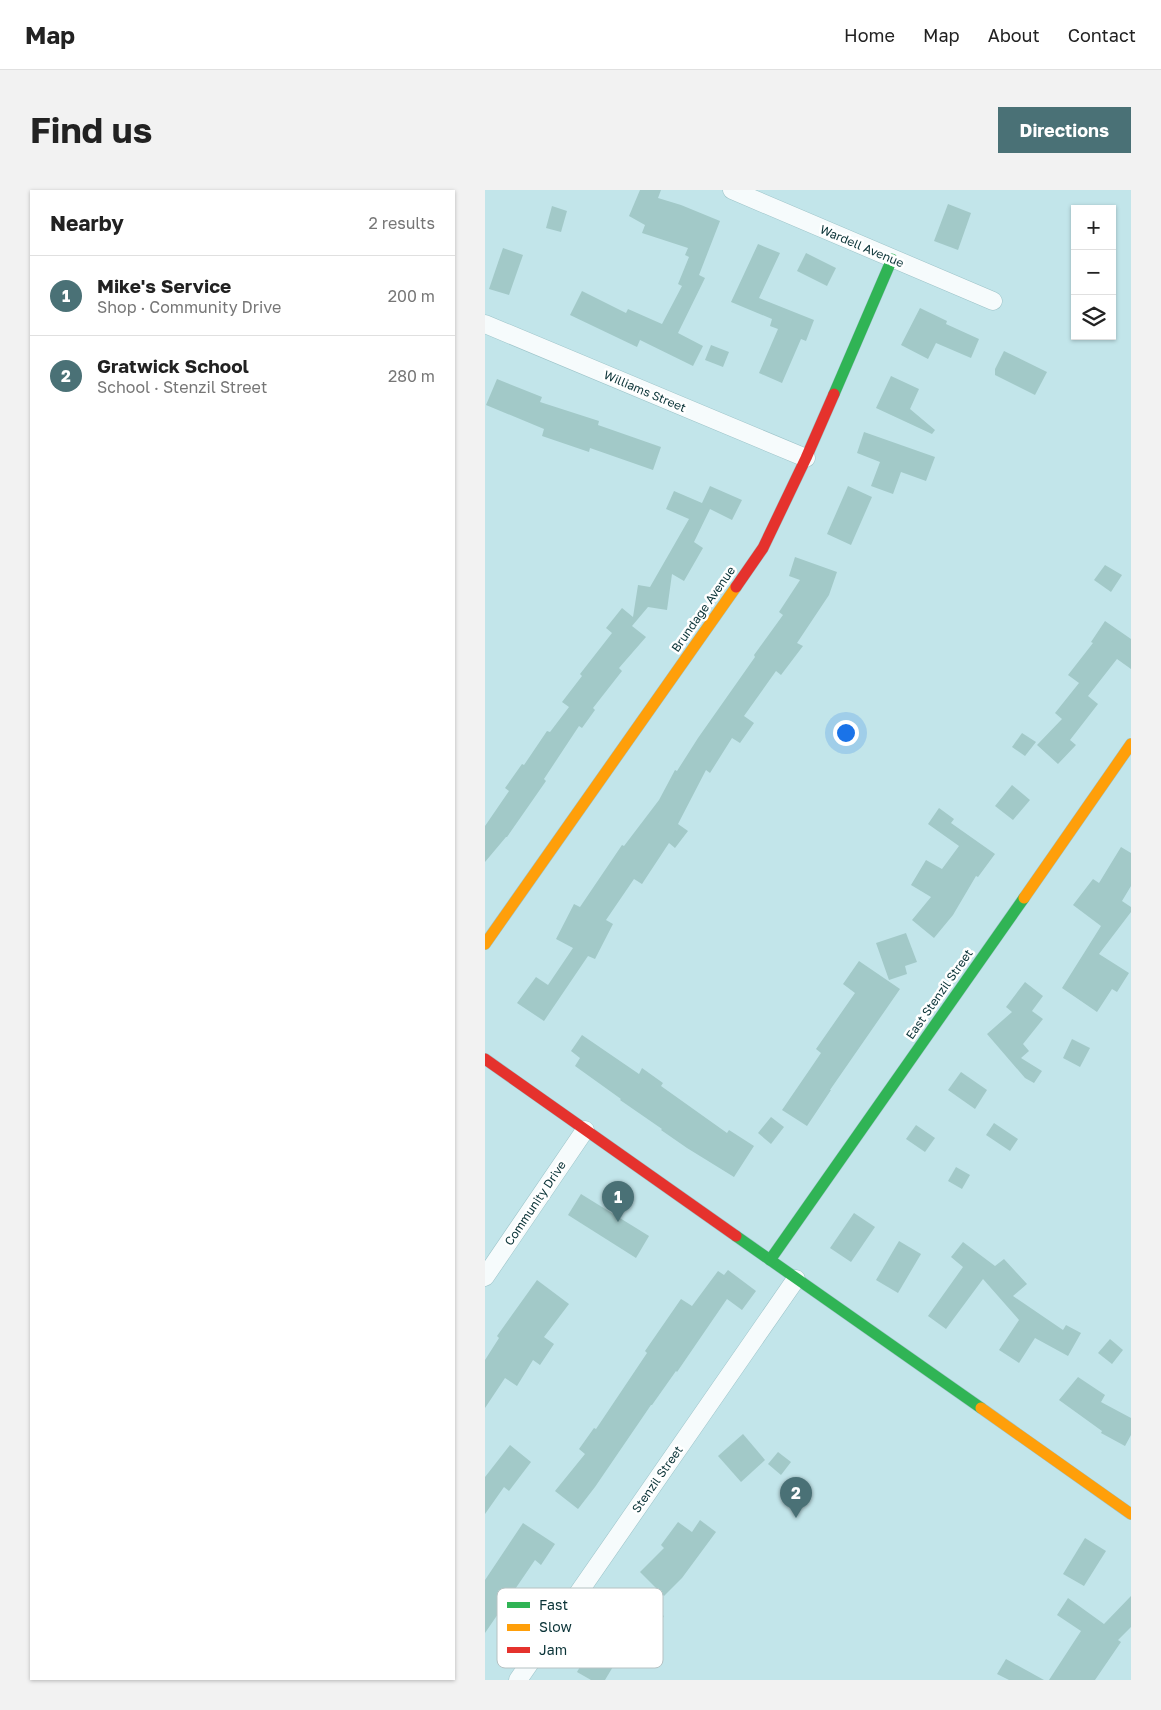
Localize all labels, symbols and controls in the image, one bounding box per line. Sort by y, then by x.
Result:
text: Map [25,20,75,49]
text: Home [844,24,895,46]
text: Map [923,24,960,46]
text: About [988,24,1040,46]
text: Contact [1068,24,1136,46]
button: Directions [998,107,1131,153]
text: Find us [30,109,152,151]
map controls [1071,205,1116,340]
button: + [1071,205,1116,250]
text: Nearby [50,210,124,236]
text: 2 results [369,213,435,233]
street label: Wardell Avenue [818,222,906,270]
button: − [1071,250,1116,295]
text: Mike's Service [97,274,231,297]
text: 1 [62,286,70,306]
text: 200 m [388,286,435,306]
button: layers [1071,295,1116,340]
text: Shop · Community Drive [97,297,281,317]
text: Gratwick School [97,354,249,377]
text: 2 [61,366,71,386]
text: 280 m [388,366,435,386]
street label: Williams Street [602,367,689,415]
text: School · Stenzil Street [97,377,267,397]
street label: Brundage Avenue [668,563,738,655]
your location [833,720,859,746]
street label: East Stenzil Street [902,946,976,1042]
street label: Community Drive [501,1158,569,1248]
pin: 1 [602,1181,634,1222]
street label: Stenzil Street [628,1442,686,1515]
pin: 2 [780,1477,812,1518]
legend [497,1588,663,1668]
text: Fast [539,1596,568,1613]
text: Slow [539,1618,572,1635]
text: Jam [539,1641,567,1658]

